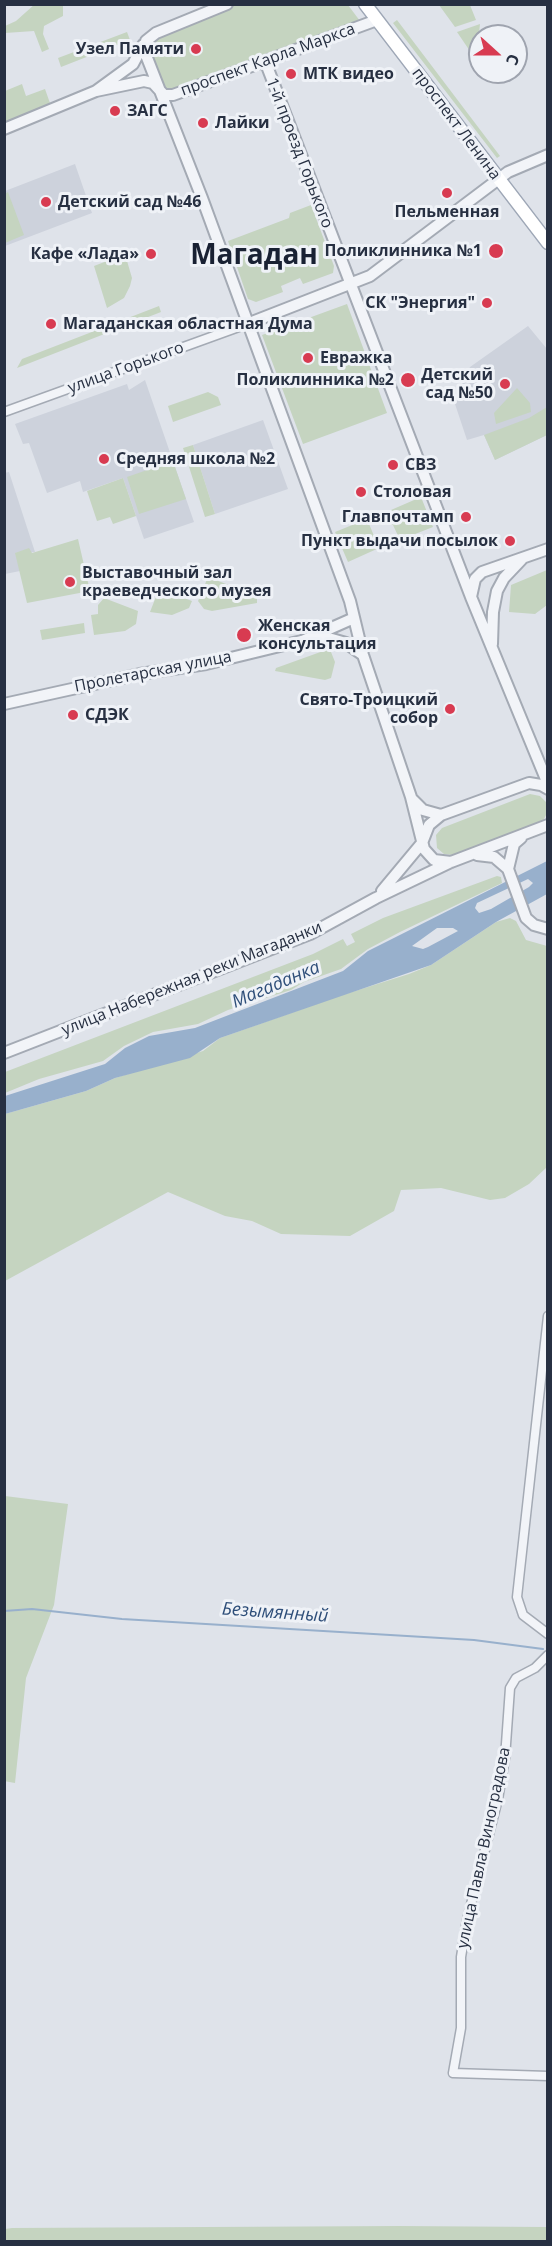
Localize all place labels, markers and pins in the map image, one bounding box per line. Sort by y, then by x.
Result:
place label: Узел Памяти [76,39,184,59]
marker: Узел Памяти [189,42,203,56]
place label: МТК видео [303,64,394,84]
marker: МТК видео [284,67,298,81]
place label: ЗАГС [127,101,168,121]
marker: ЗАГС [108,104,122,118]
place label: Лайки [215,113,270,133]
marker: Лайки [196,116,210,130]
marker: Пельменная [440,186,454,200]
place label: Детский сад №46 [58,192,201,212]
marker: Детский сад №46 [39,195,53,209]
place label: Пельменная [395,202,499,222]
place label: Поликлинника №1 [325,241,482,261]
marker: Поликлинника №1 [487,242,505,260]
place label: Кафе «Лада» [30,244,139,264]
marker: Кафе «Лада» [144,247,158,261]
place label: СК "Энергия" [365,293,475,313]
marker: СК "Энергия" [480,296,494,310]
place label: Магаданская областная Дума [63,314,313,334]
marker: Магаданская областная Дума [44,317,58,331]
place label: Евражка [320,348,392,368]
marker: Евражка [301,351,315,365]
place label: Детский сад №50 [421,365,493,403]
place label: Поликлинника №2 [237,370,394,390]
marker: Поликлинника №2 [399,371,417,389]
marker: Детский сад №50 [498,377,512,391]
place label: Средняя школа №2 [116,449,275,469]
marker: Средняя школа №2 [97,452,111,466]
place label: СВЗ [405,455,436,475]
marker: СВЗ [386,458,400,472]
place label: Столовая [373,482,451,502]
marker: Столовая [354,485,368,499]
place label: Главпочтамп [342,507,454,527]
marker: Главпочтамп [459,510,473,524]
place label: Пункт выдачи посылок [301,531,498,551]
marker: Пункт выдачи посылок [503,534,517,548]
place label: Выставочный зал краеведческого музея [82,563,271,601]
marker: Выставочный зал краеведческого музея [63,575,77,589]
place label: Женская консультация [258,616,376,654]
marker: Женская консультация [235,626,253,644]
place label: Свято-Троицкий собор [300,690,438,728]
marker: Свято-Троицкий собор [443,702,457,716]
place label: СДЭК [85,705,129,725]
marker: СДЭК [66,708,80,722]

